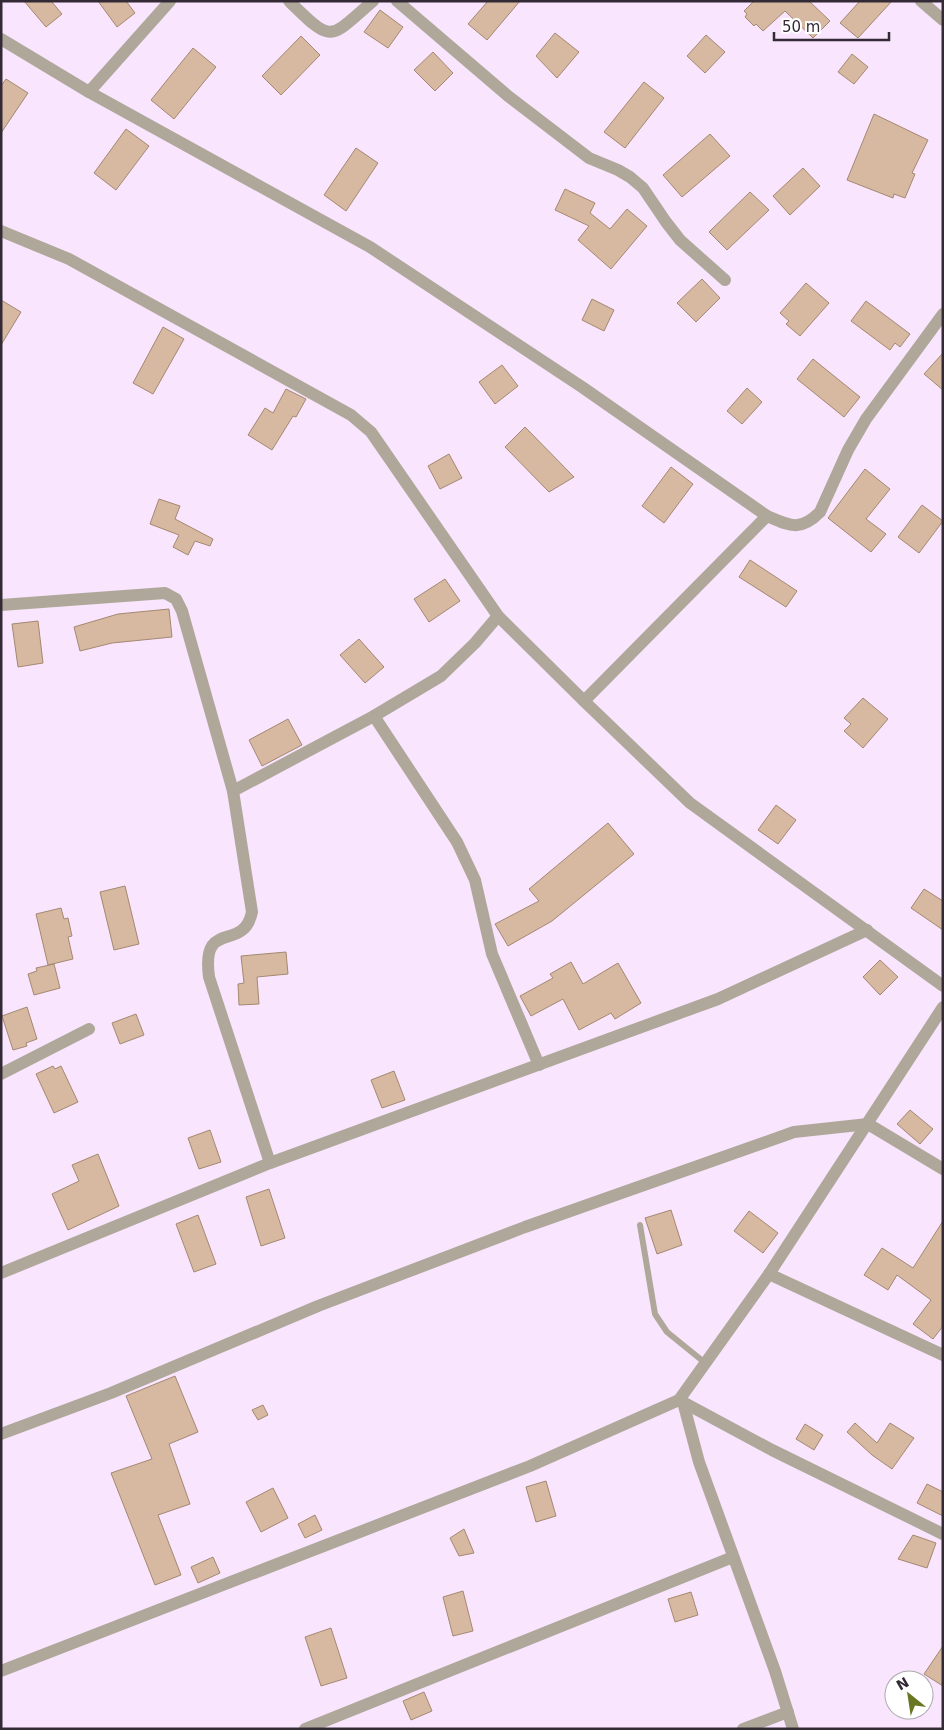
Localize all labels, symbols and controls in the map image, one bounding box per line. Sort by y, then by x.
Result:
scale bar [774,10,889,42]
text: 50 m [782,18,820,36]
north arrow [884,1670,934,1720]
text: N [893,1674,912,1694]

